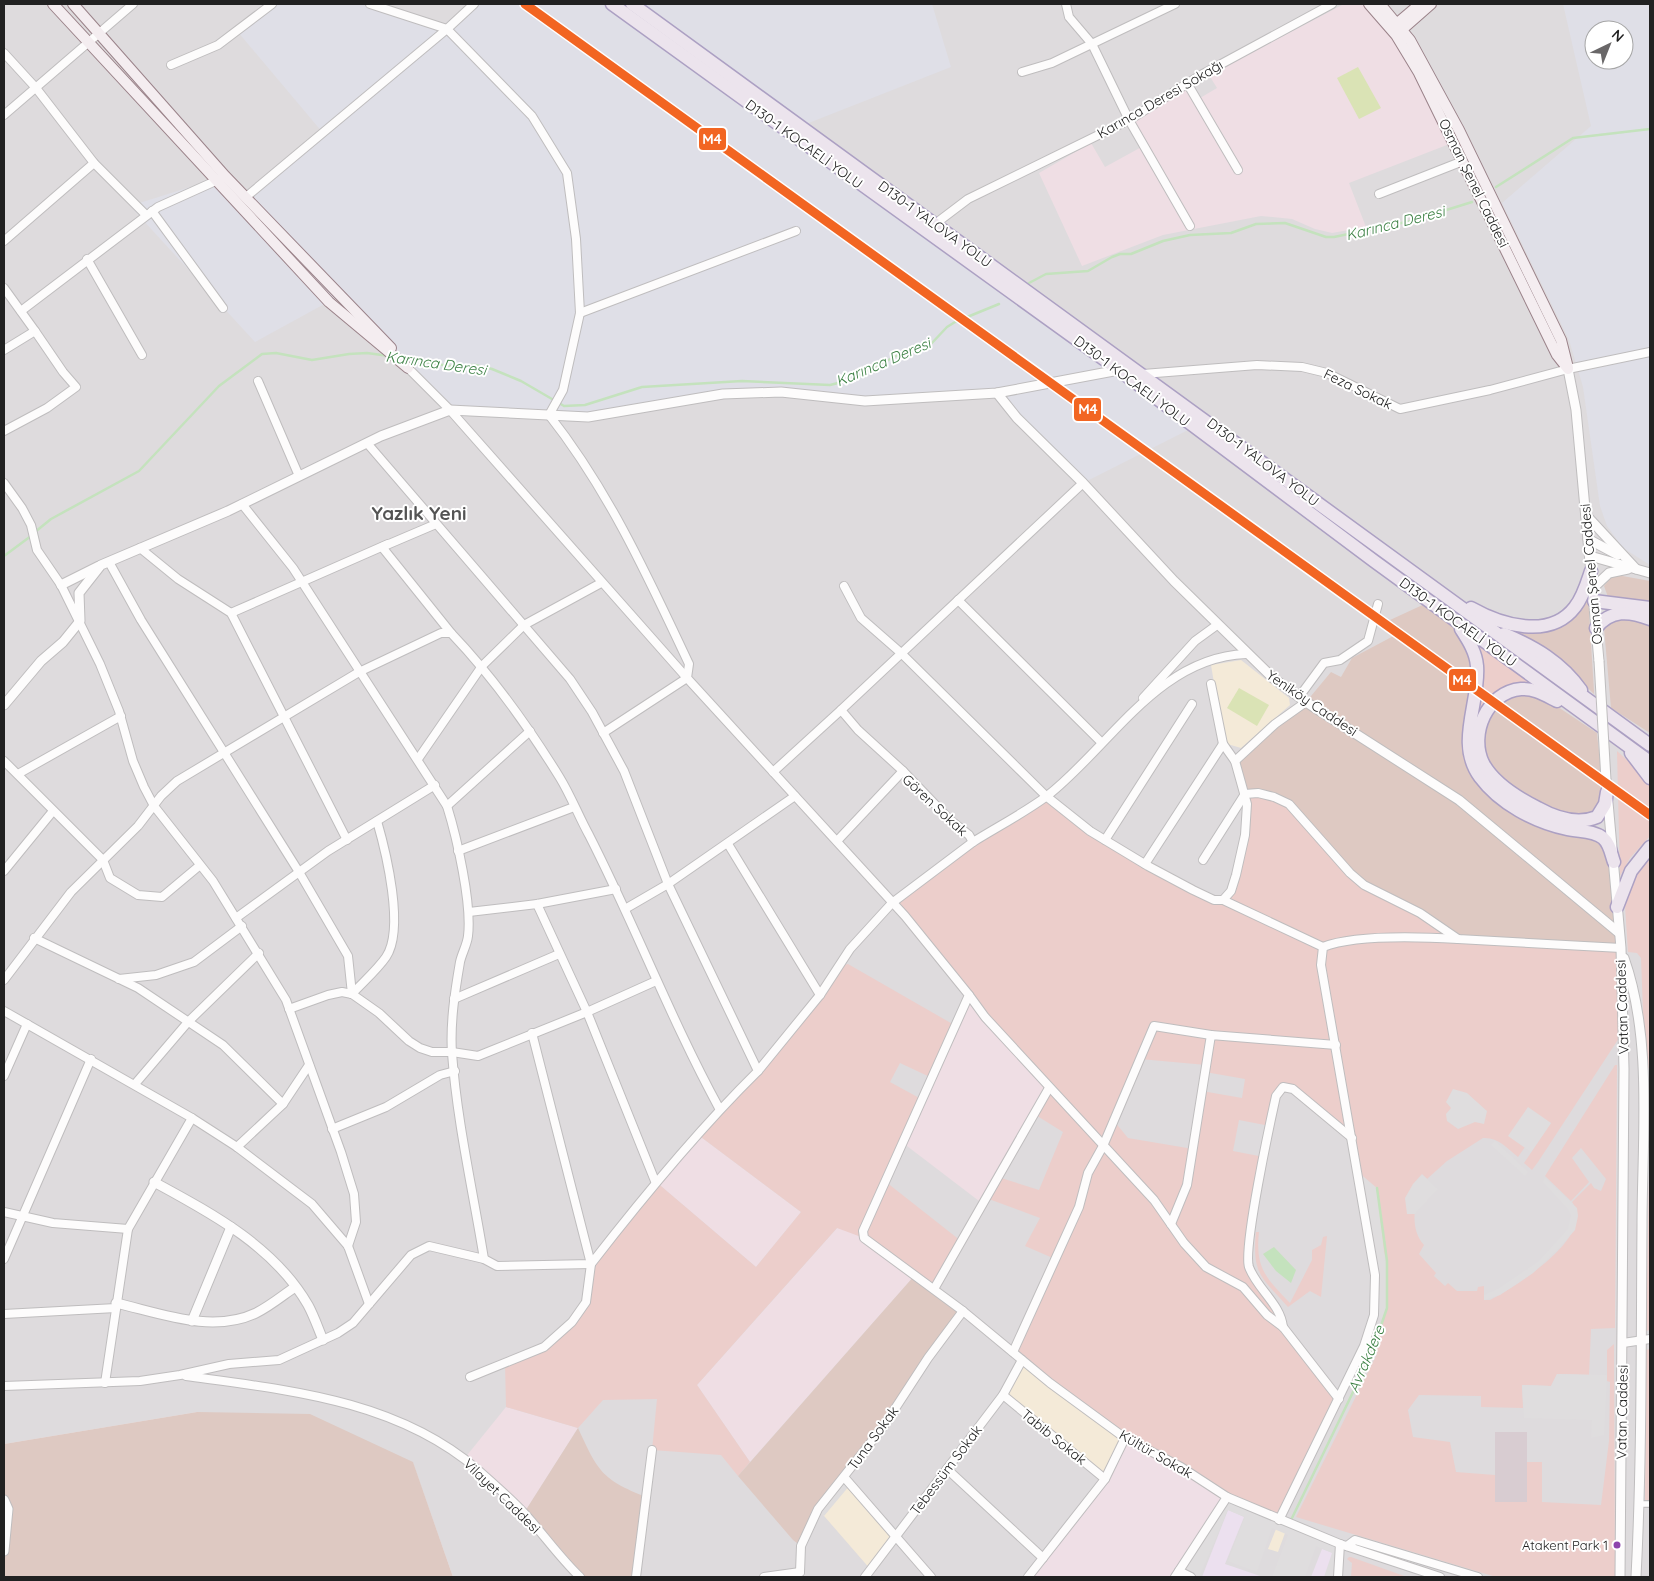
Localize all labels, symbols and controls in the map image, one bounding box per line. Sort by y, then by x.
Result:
north arrow [1584,20,1634,70]
text: N [1608,25,1628,46]
street label: Karınca Deresi Sokağı [1094,56,1226,142]
street label: D130-1 KOCAELİ YOLU [742,95,866,193]
street label: Osman Şenel Caddesi [1435,116,1513,250]
line badge: M4 [698,127,727,151]
text: M4 [702,130,722,148]
street label: D130-1 YALOVA YOLU [875,177,995,271]
water label: Karınca Deresi [1344,201,1448,244]
street label: D130-1 KOCAELİ YOLU [1070,331,1194,431]
water label: Karınca Deresi [833,333,935,391]
water label: Karınca Deresi [384,347,489,380]
street label: Feza Sokak [1321,365,1395,413]
line badge: M4 [1073,397,1102,422]
text: M4 [1078,400,1098,418]
street label: D130-1 YALOVA YOLU [1203,414,1323,510]
district label: Yazlık Yeni [371,501,467,525]
street label: Osman Şenel Caddesi [1576,503,1606,645]
street label: D130-1 KOCAELİ YOLU [1396,573,1520,671]
street label: Yeniköy Caddesi [1263,666,1361,740]
line badge: M4 [1448,668,1477,692]
text: M4 [1452,671,1472,689]
street label: Gören Sokak [899,770,971,840]
street label: Vatan Caddesi [1611,959,1633,1055]
water label: Avrakdere [1343,1322,1389,1395]
street label: Vatan Caddesi [1612,1364,1632,1460]
street label: Tuna Sokak [844,1402,902,1474]
street label: Tabib Sokak [1018,1405,1090,1469]
street label: Tebessüm Sokak [906,1421,986,1519]
street label: Kültür Sokak [1116,1426,1196,1482]
street label: Vilayet Caddesi [460,1455,544,1537]
place label: Atakent Park 1 [1522,1537,1608,1553]
marker: Atakent Park 1 [1612,1540,1622,1550]

